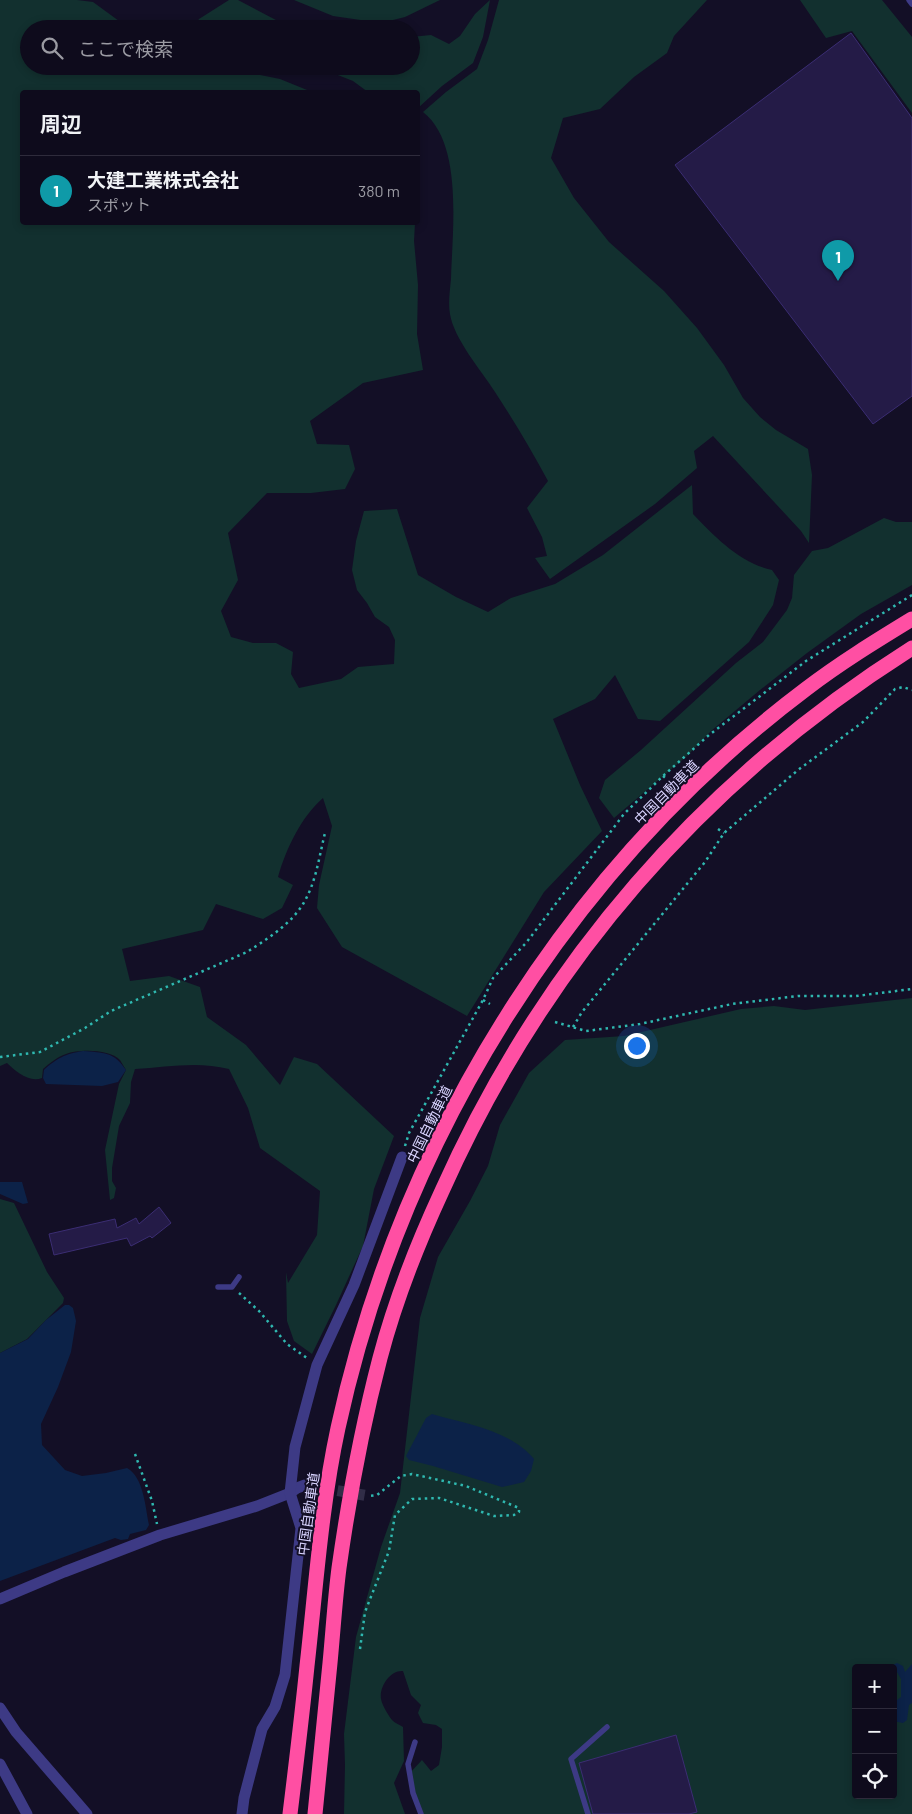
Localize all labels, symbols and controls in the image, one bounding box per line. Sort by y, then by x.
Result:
search box [20,20,420,75]
icon: search [38,34,66,62]
text: ここで検索 [78,37,173,60]
text: 周辺 [40,111,82,136]
text: 大建工業株式会社 [87,168,239,191]
text: 1 [53,181,59,200]
text: 380 m [358,181,400,200]
text: スポット [87,195,151,214]
pin: 1 [822,240,854,281]
street label: 中国自動車道 [630,756,702,828]
your location [624,1033,650,1059]
street label: 中国自動車道 [403,1083,455,1165]
street label: 中国自動車道 [294,1471,322,1557]
map controls [852,1664,897,1799]
button: + [852,1664,897,1709]
button: − [852,1709,897,1754]
button: locate [852,1754,897,1799]

